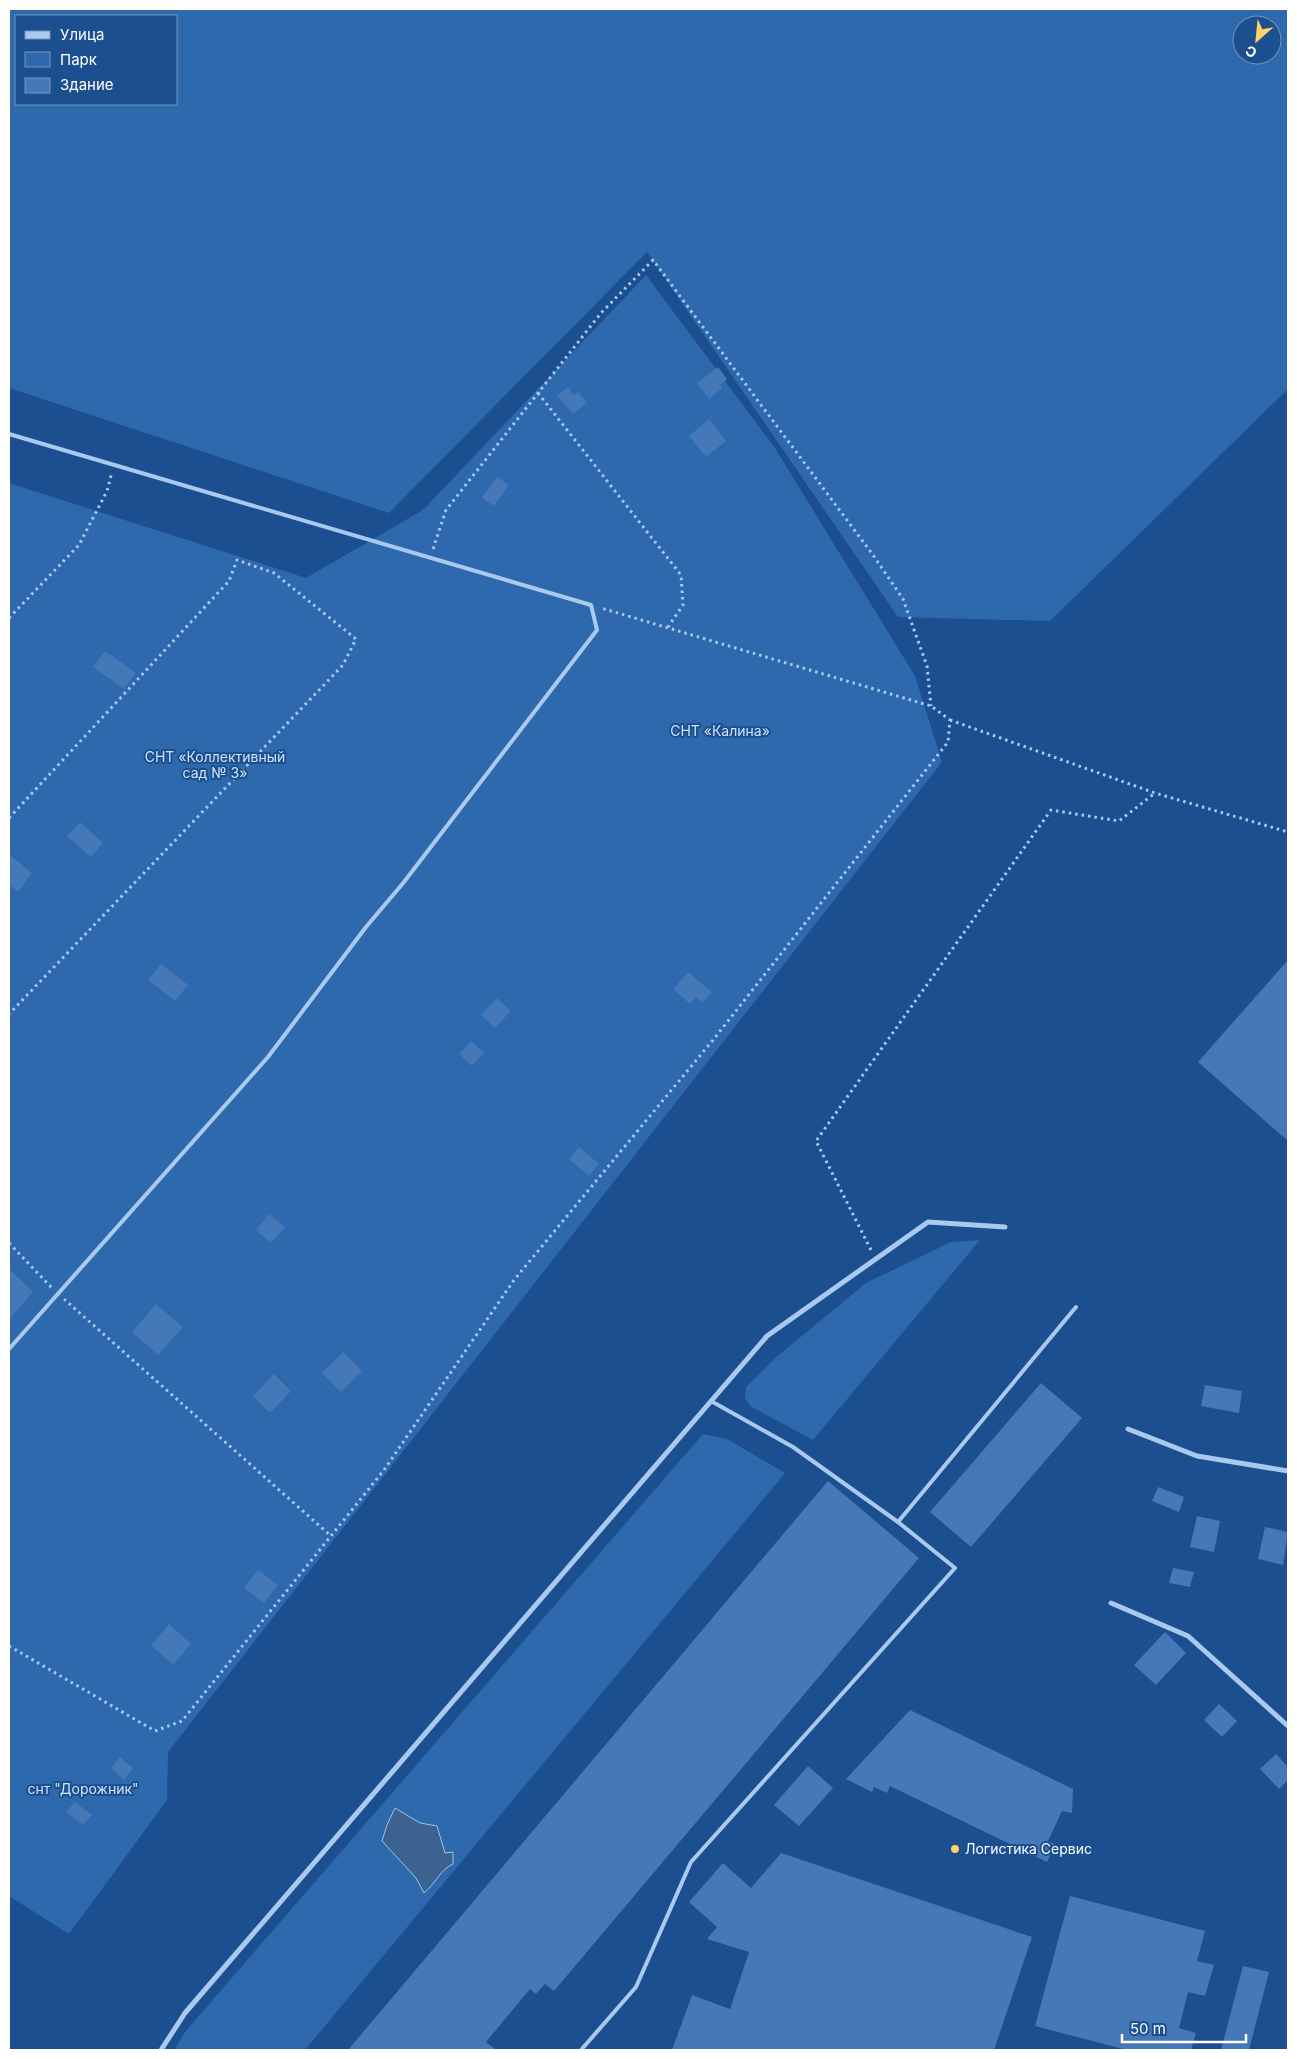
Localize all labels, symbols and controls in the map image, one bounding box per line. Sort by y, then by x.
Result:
legend [15,15,178,105]
north arrow [1232,15,1282,65]
text: Улица [60,25,104,44]
text: С [1242,42,1259,62]
text: Парк [60,50,97,69]
text: Здание [60,75,114,94]
park label: СНТ «Калина» [670,722,770,739]
park label: СНТ «Коллективный сад № 3» [145,748,285,781]
park label: снт "Дорожник" [27,1780,139,1797]
place label: Логистика Сервис [965,1840,1092,1857]
marker: Логистика Сервис [949,1843,961,1855]
scale bar [1122,2012,1246,2044]
text: 50 m [1130,2019,1166,2038]

